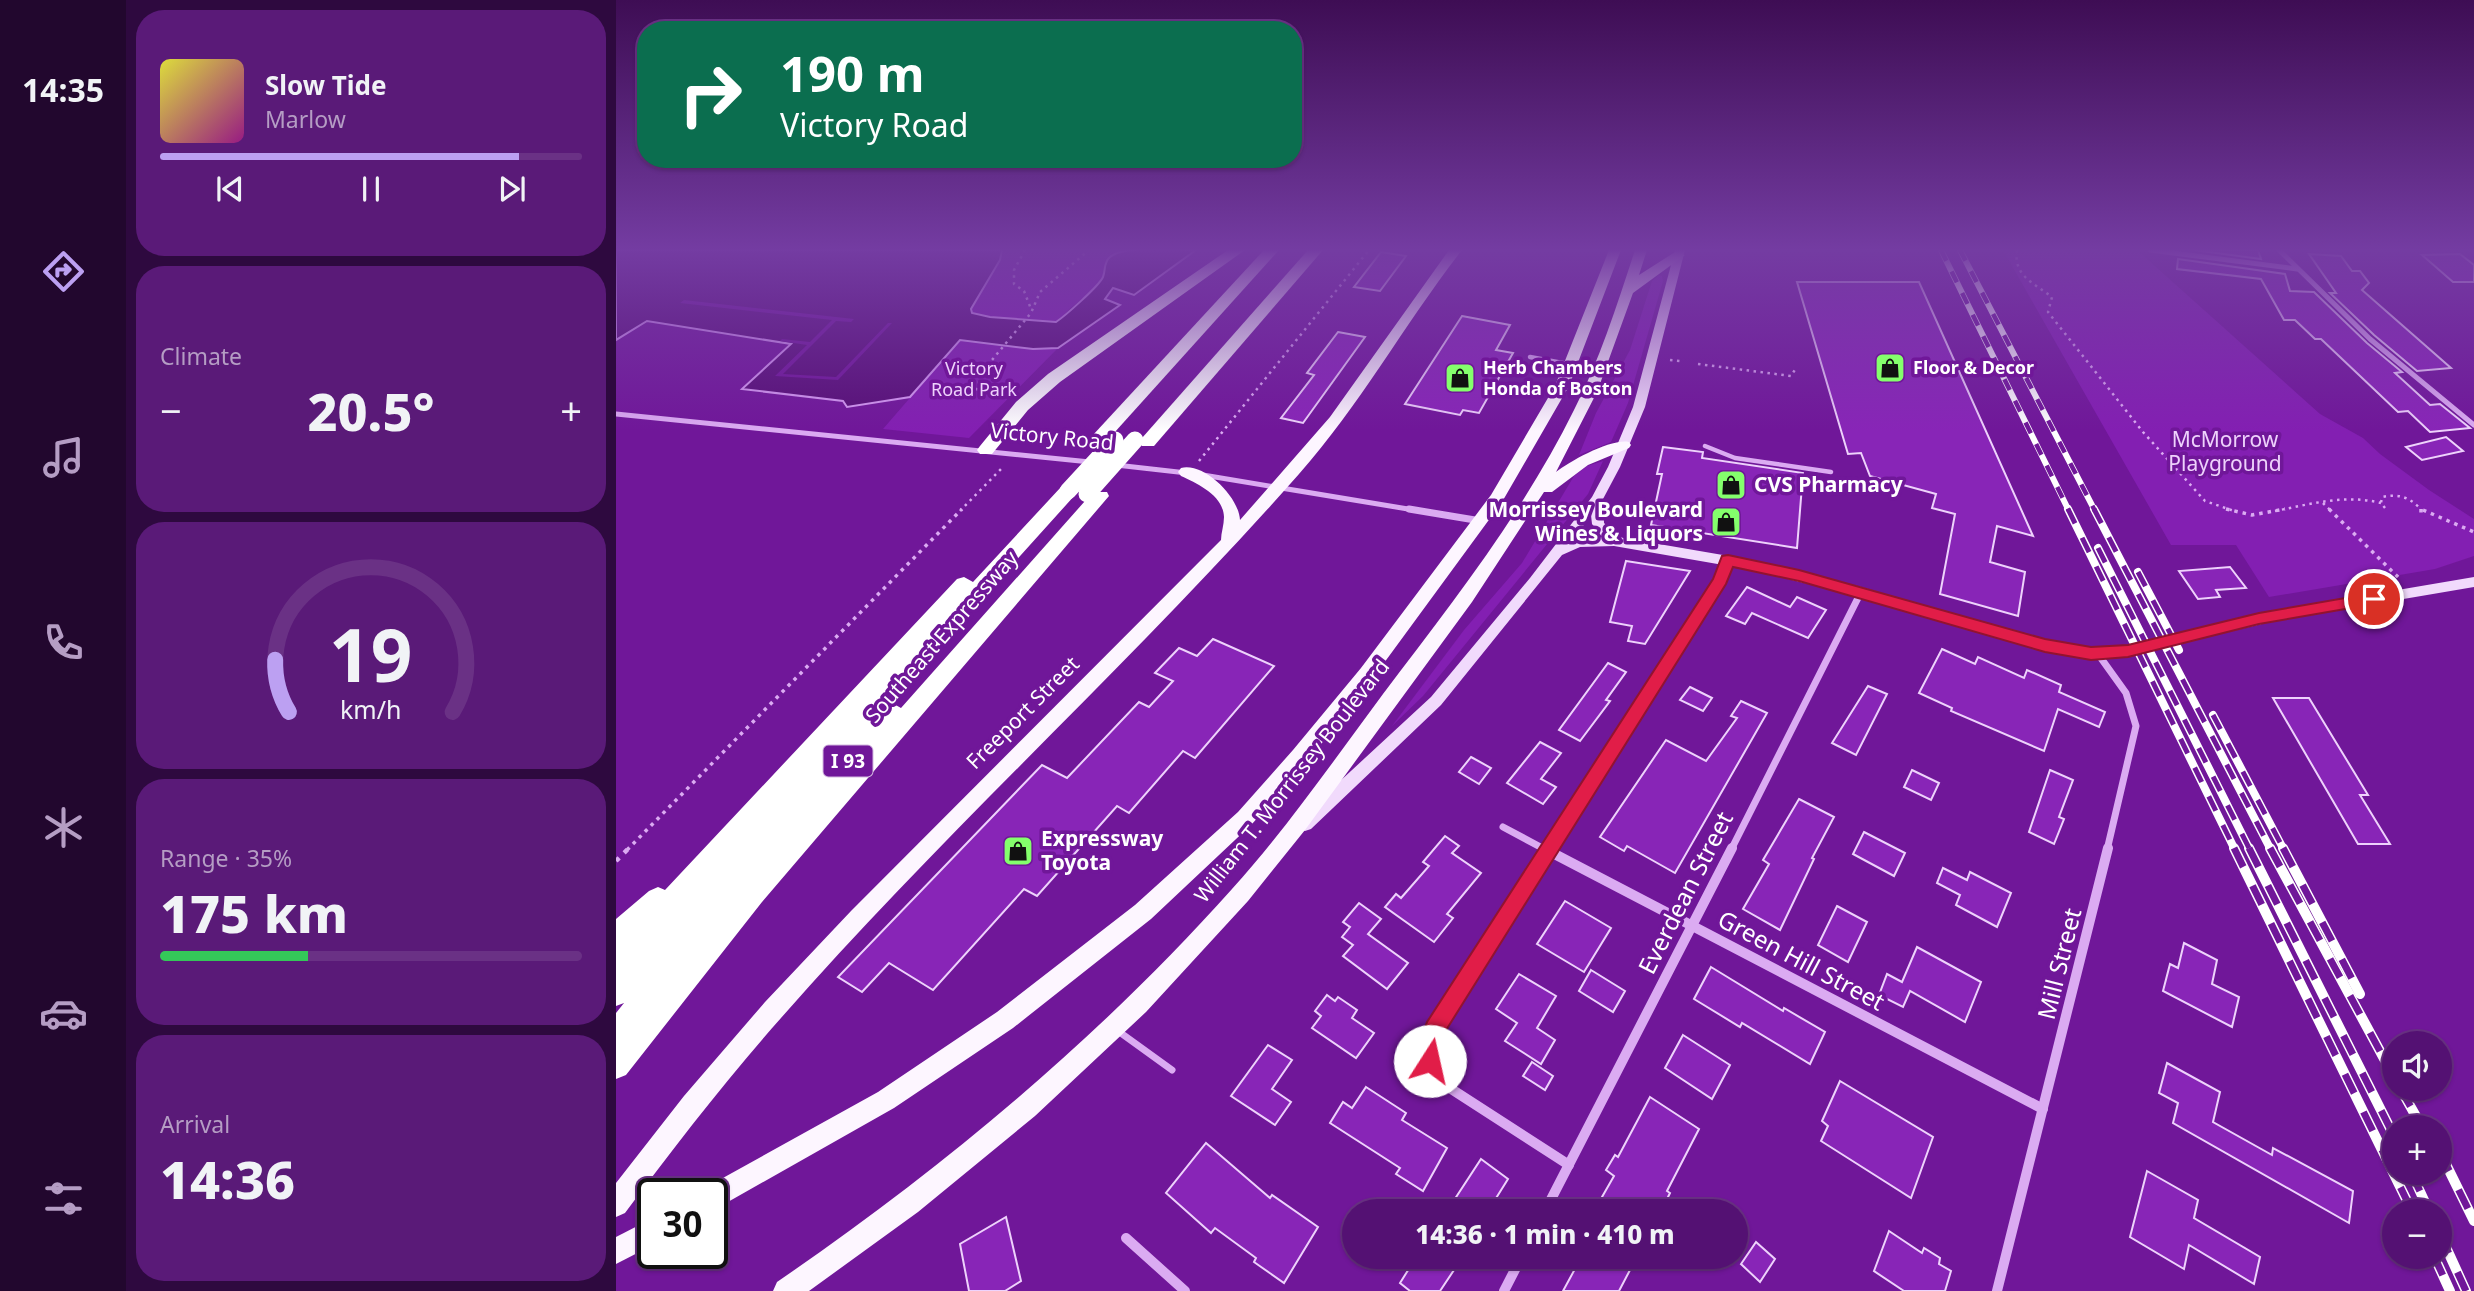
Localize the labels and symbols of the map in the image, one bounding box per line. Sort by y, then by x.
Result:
shop icon: Floor & Decor [1873,351,1907,385]
place label: Herb Chambers Honda of Boston [1483,355,1632,400]
place label: Floor & Decor [1913,355,2034,379]
park label: Victory Road Park [931,356,1017,401]
shop icon: Herb Chambers Honda of Boston [1443,361,1477,395]
street label: Victory Road [989,416,1115,456]
park label: McMorrow Playground [2168,425,2282,477]
shop icon: CVS Pharmacy [1714,468,1748,502]
place label: CVS Pharmacy [1754,470,1903,498]
place label: Morrissey Boulevard Wines & Liquors [1488,495,1703,547]
shop icon: Morrissey Boulevard Wines & Liquors [1709,505,1743,539]
street label: Southeast Expressway [859,544,1024,728]
pin [2344,569,2404,629]
street label: Freeport Street [960,649,1085,775]
street label: William T. Morrissey Boulevard [1187,653,1395,908]
road number: I 93 [824,746,872,776]
street label: Everdean Street [1629,805,1740,979]
place label: Expressway Toyota [1041,824,1163,876]
shop icon: Expressway Toyota [1001,834,1035,868]
street label: Green Hill Street [1712,902,1891,1018]
street label: Mill Street [2029,904,2088,1023]
position arrow [1393,1024,1467,1098]
speed limit sign: 30 [637,1178,728,1269]

